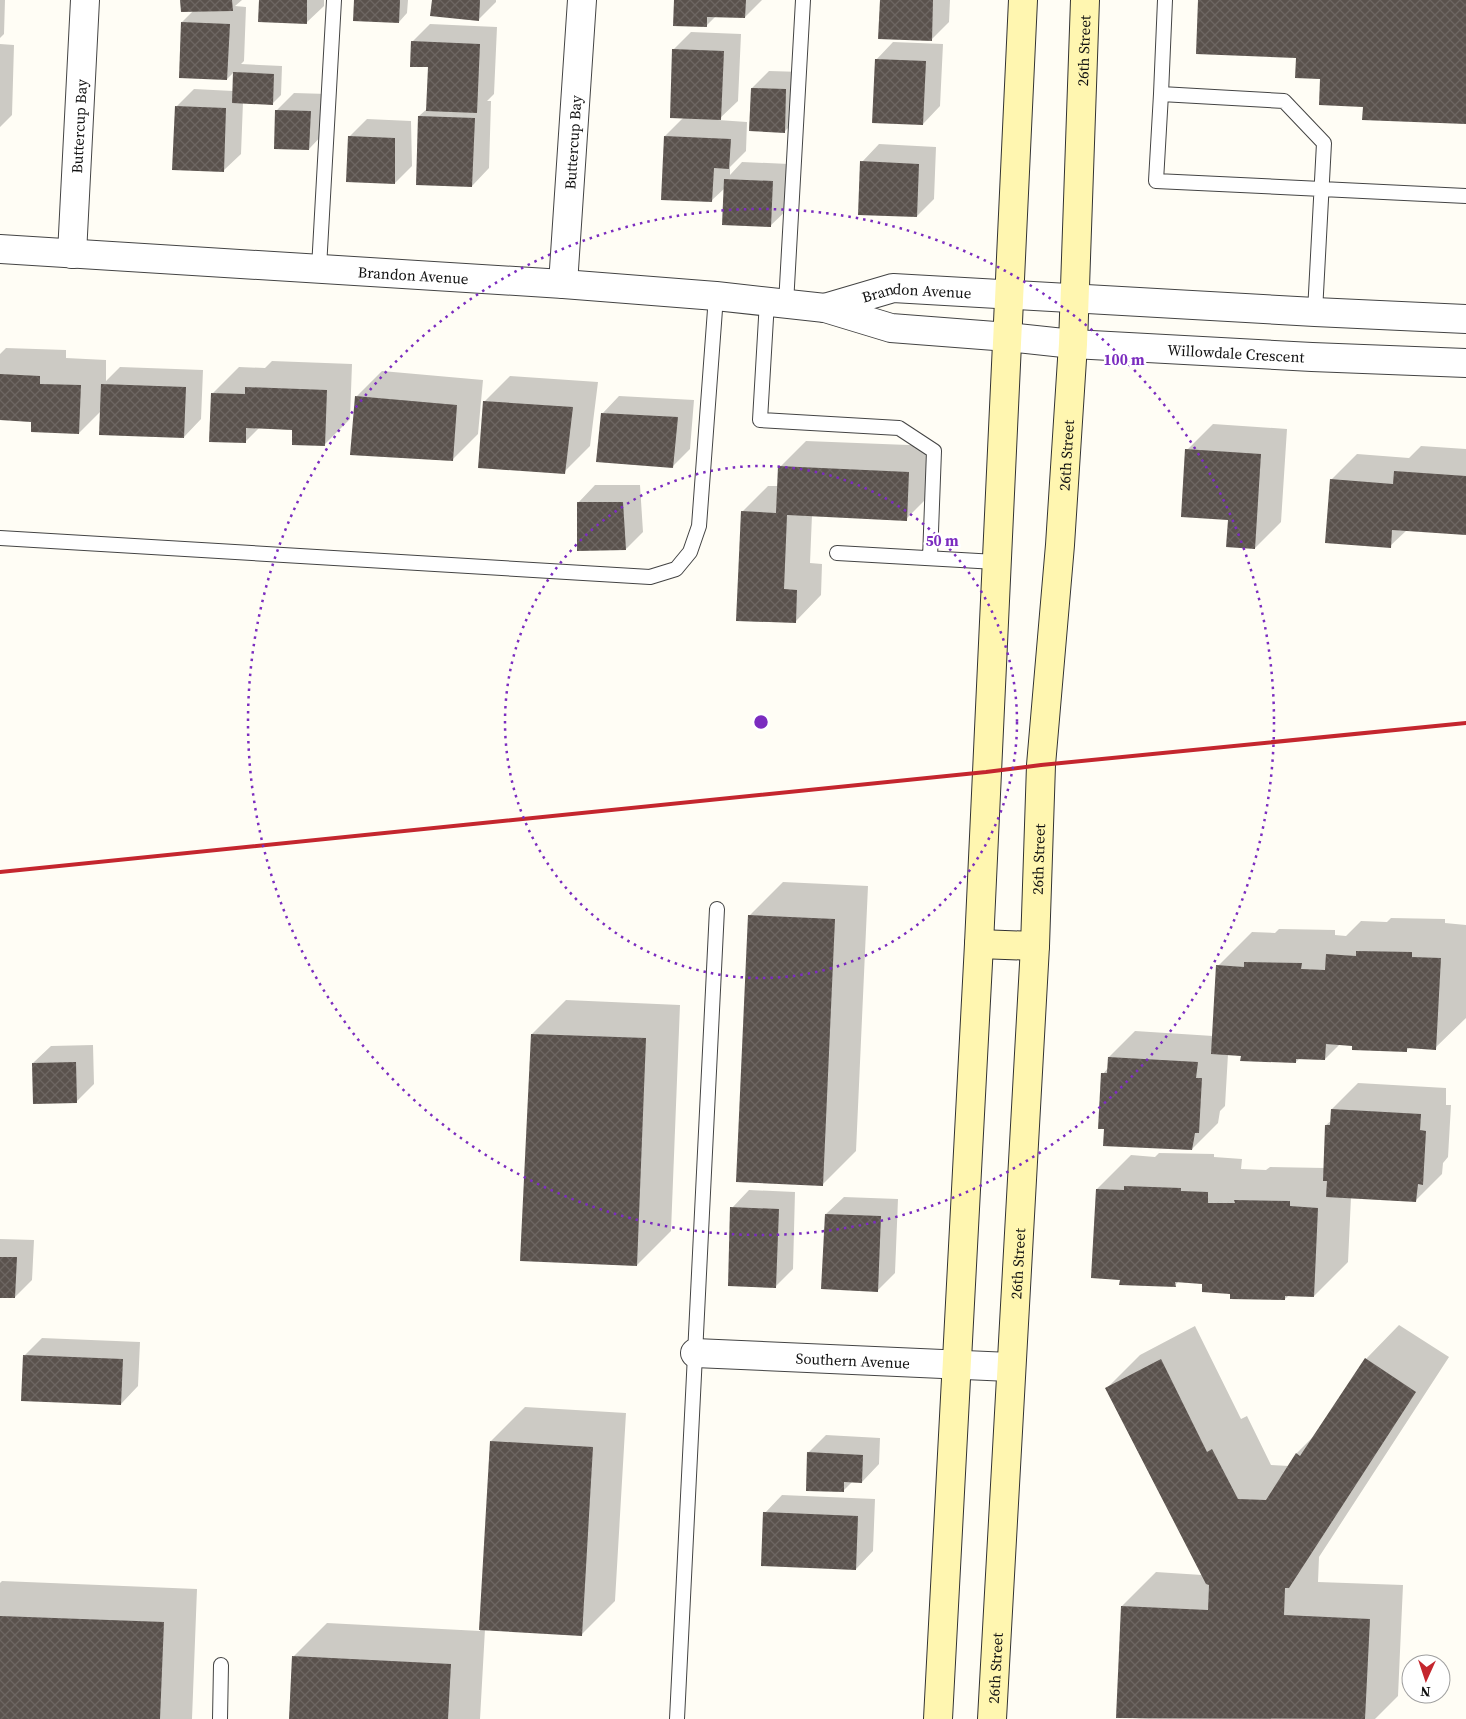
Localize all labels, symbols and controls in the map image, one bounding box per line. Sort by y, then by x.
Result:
street label: 26th Street [1071,15,1095,87]
street label: Buttercup Bay [66,78,91,174]
street label: Buttercup Bay [559,94,586,190]
street label: Brandon Avenue [357,261,470,289]
street label: Brandon Avenue [859,278,972,307]
street label: Willowdale Crescent [1167,339,1305,367]
text: 100 m [1103,349,1145,370]
street label: 26th Street [1053,419,1079,492]
text: 50 m [925,530,959,551]
centre of rings [752,713,770,731]
street label: 26th Street [1026,823,1050,895]
street label: 26th Street [1005,1227,1030,1300]
street label: Southern Avenue [795,1347,911,1373]
street label: 26th Street [982,1632,1007,1704]
north arrow [1401,1654,1451,1704]
text: N [1420,1682,1431,1702]

